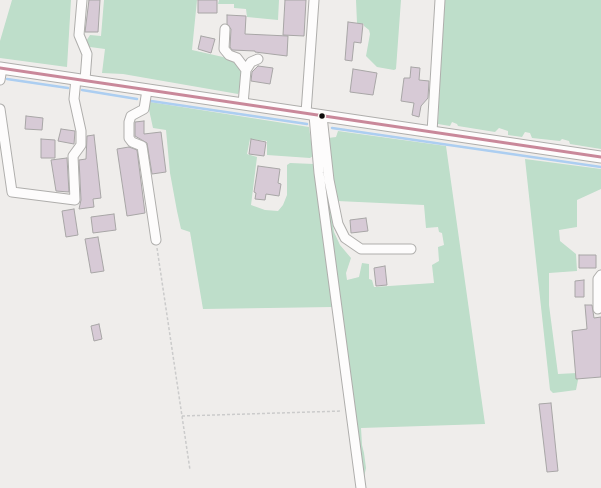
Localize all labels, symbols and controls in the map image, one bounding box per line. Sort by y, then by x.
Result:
unlabelled marker [317,111,327,121]

